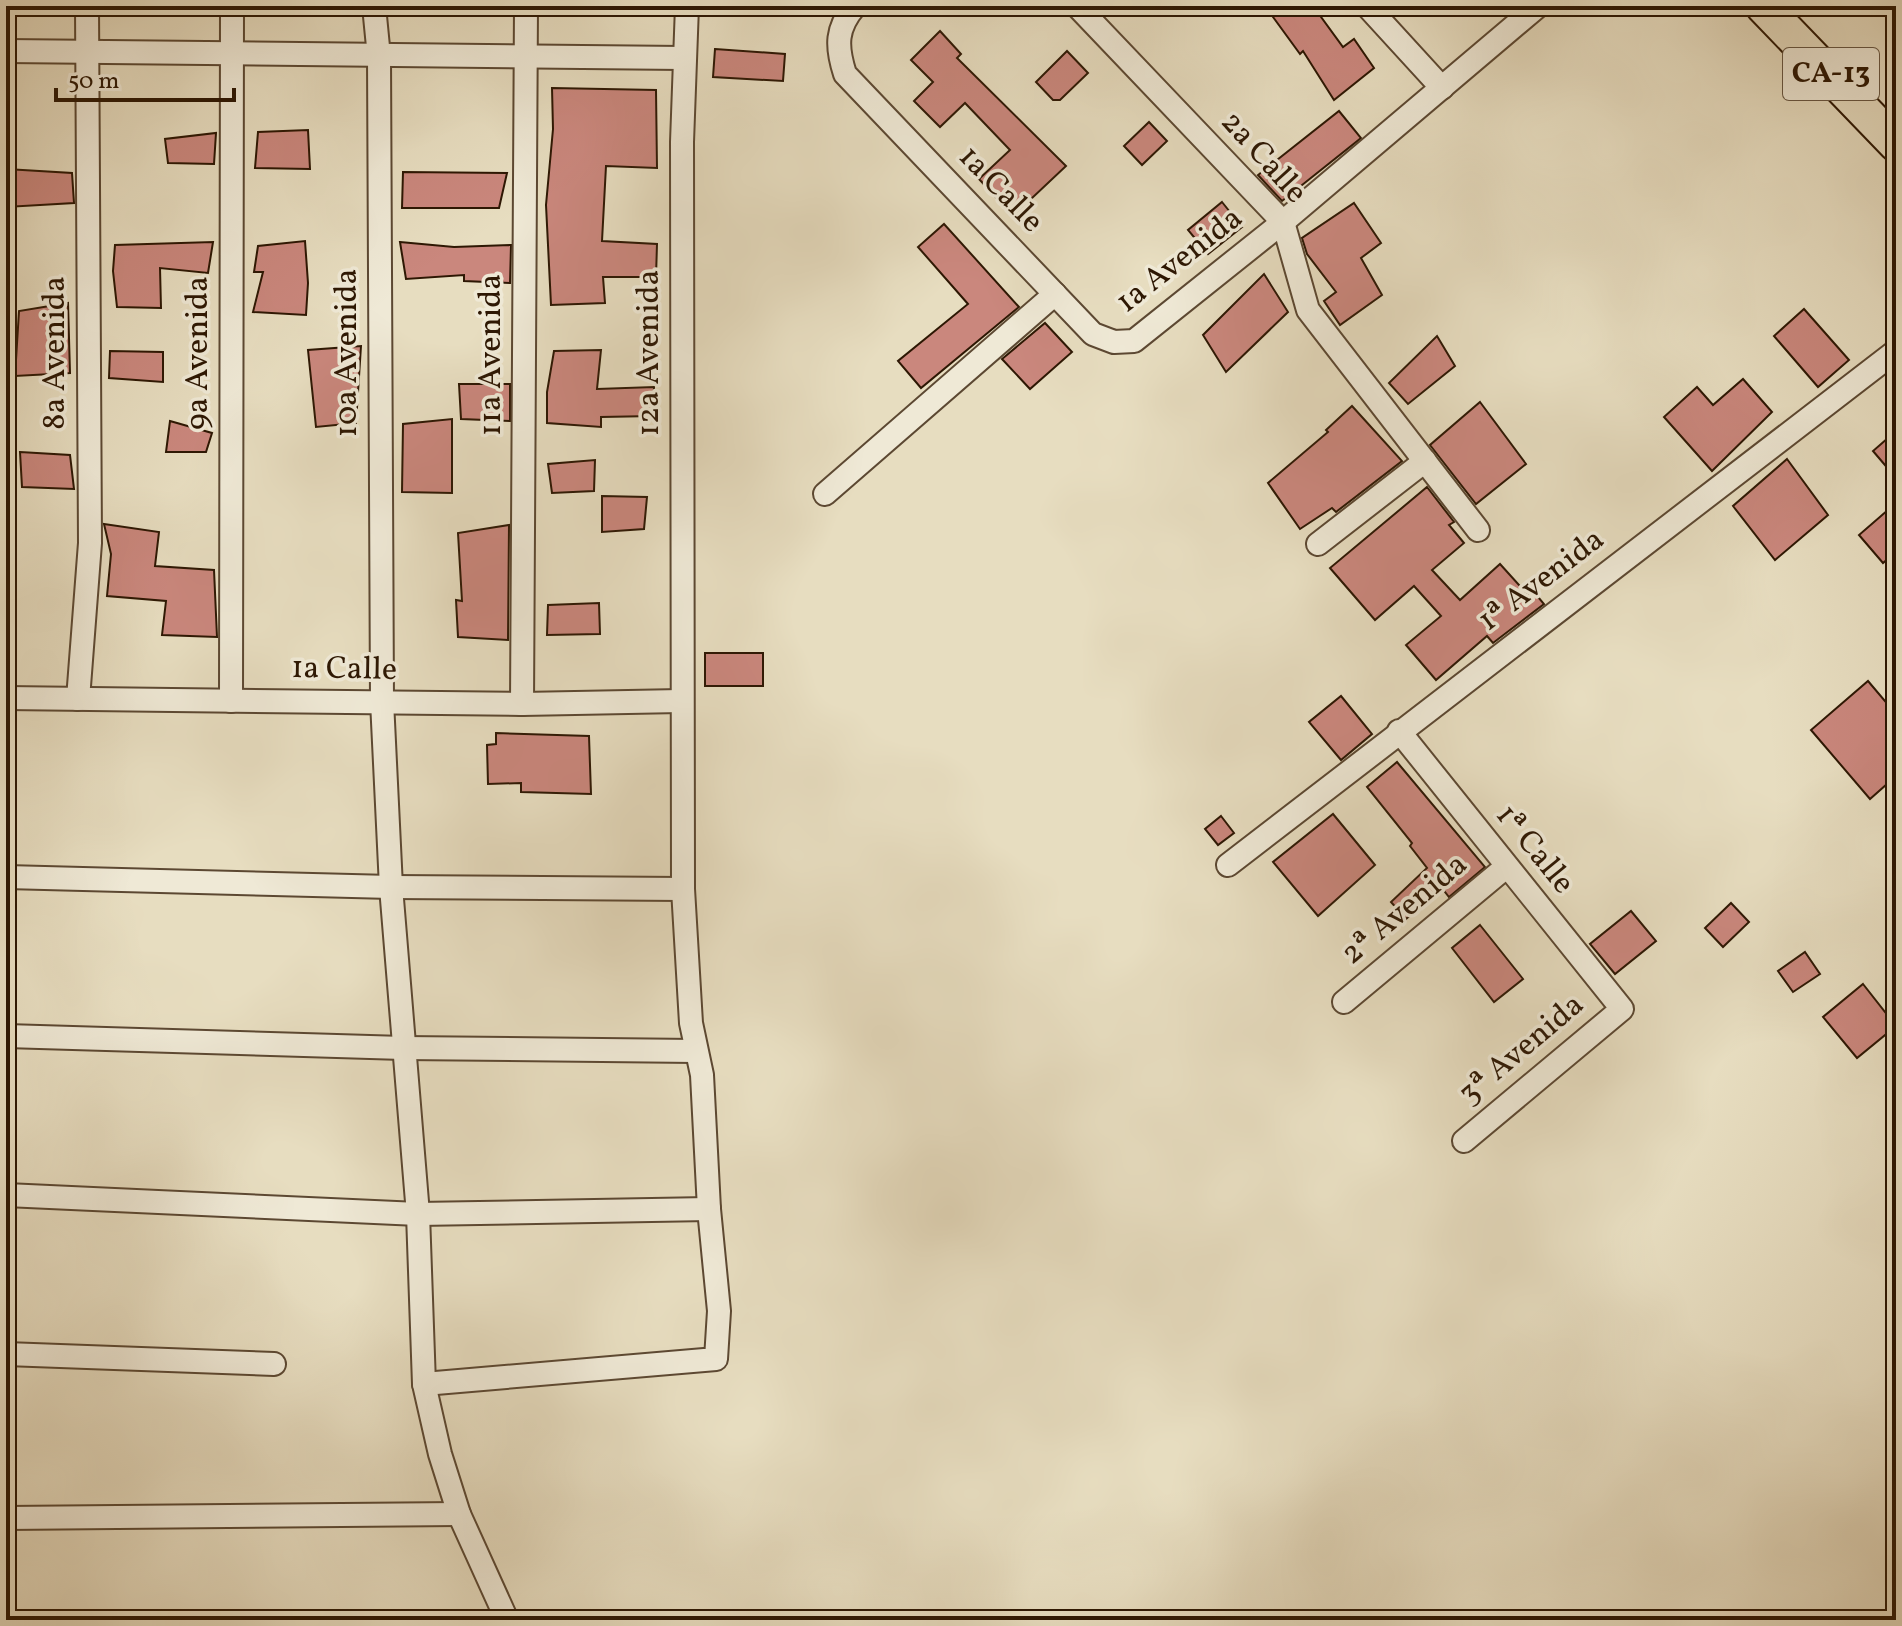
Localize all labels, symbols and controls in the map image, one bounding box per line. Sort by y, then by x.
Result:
road number: CA-13 [1783,48,1879,100]
scale bar [56,52,234,102]
text: 50 m [68,65,120,99]
street label: 2a Calle [1210,102,1316,214]
street label: 1a Calle [947,137,1053,243]
street label: 1a Avenida [1107,198,1253,324]
street label: 10a Avenida [326,268,370,438]
street label: 12a Avenida [628,269,672,437]
street label: 11a Avenida [470,274,514,436]
street label: 8a Avenida [34,276,78,430]
street label: 9a Avenida [177,276,221,430]
street label: 1ª Avenida [1470,519,1614,643]
street label: 1a Calle [291,647,397,693]
street label: 1ª Calle [1484,796,1584,904]
street label: 2ª Avenida [1332,844,1478,976]
street label: 3ª Avenida [1450,984,1594,1116]

